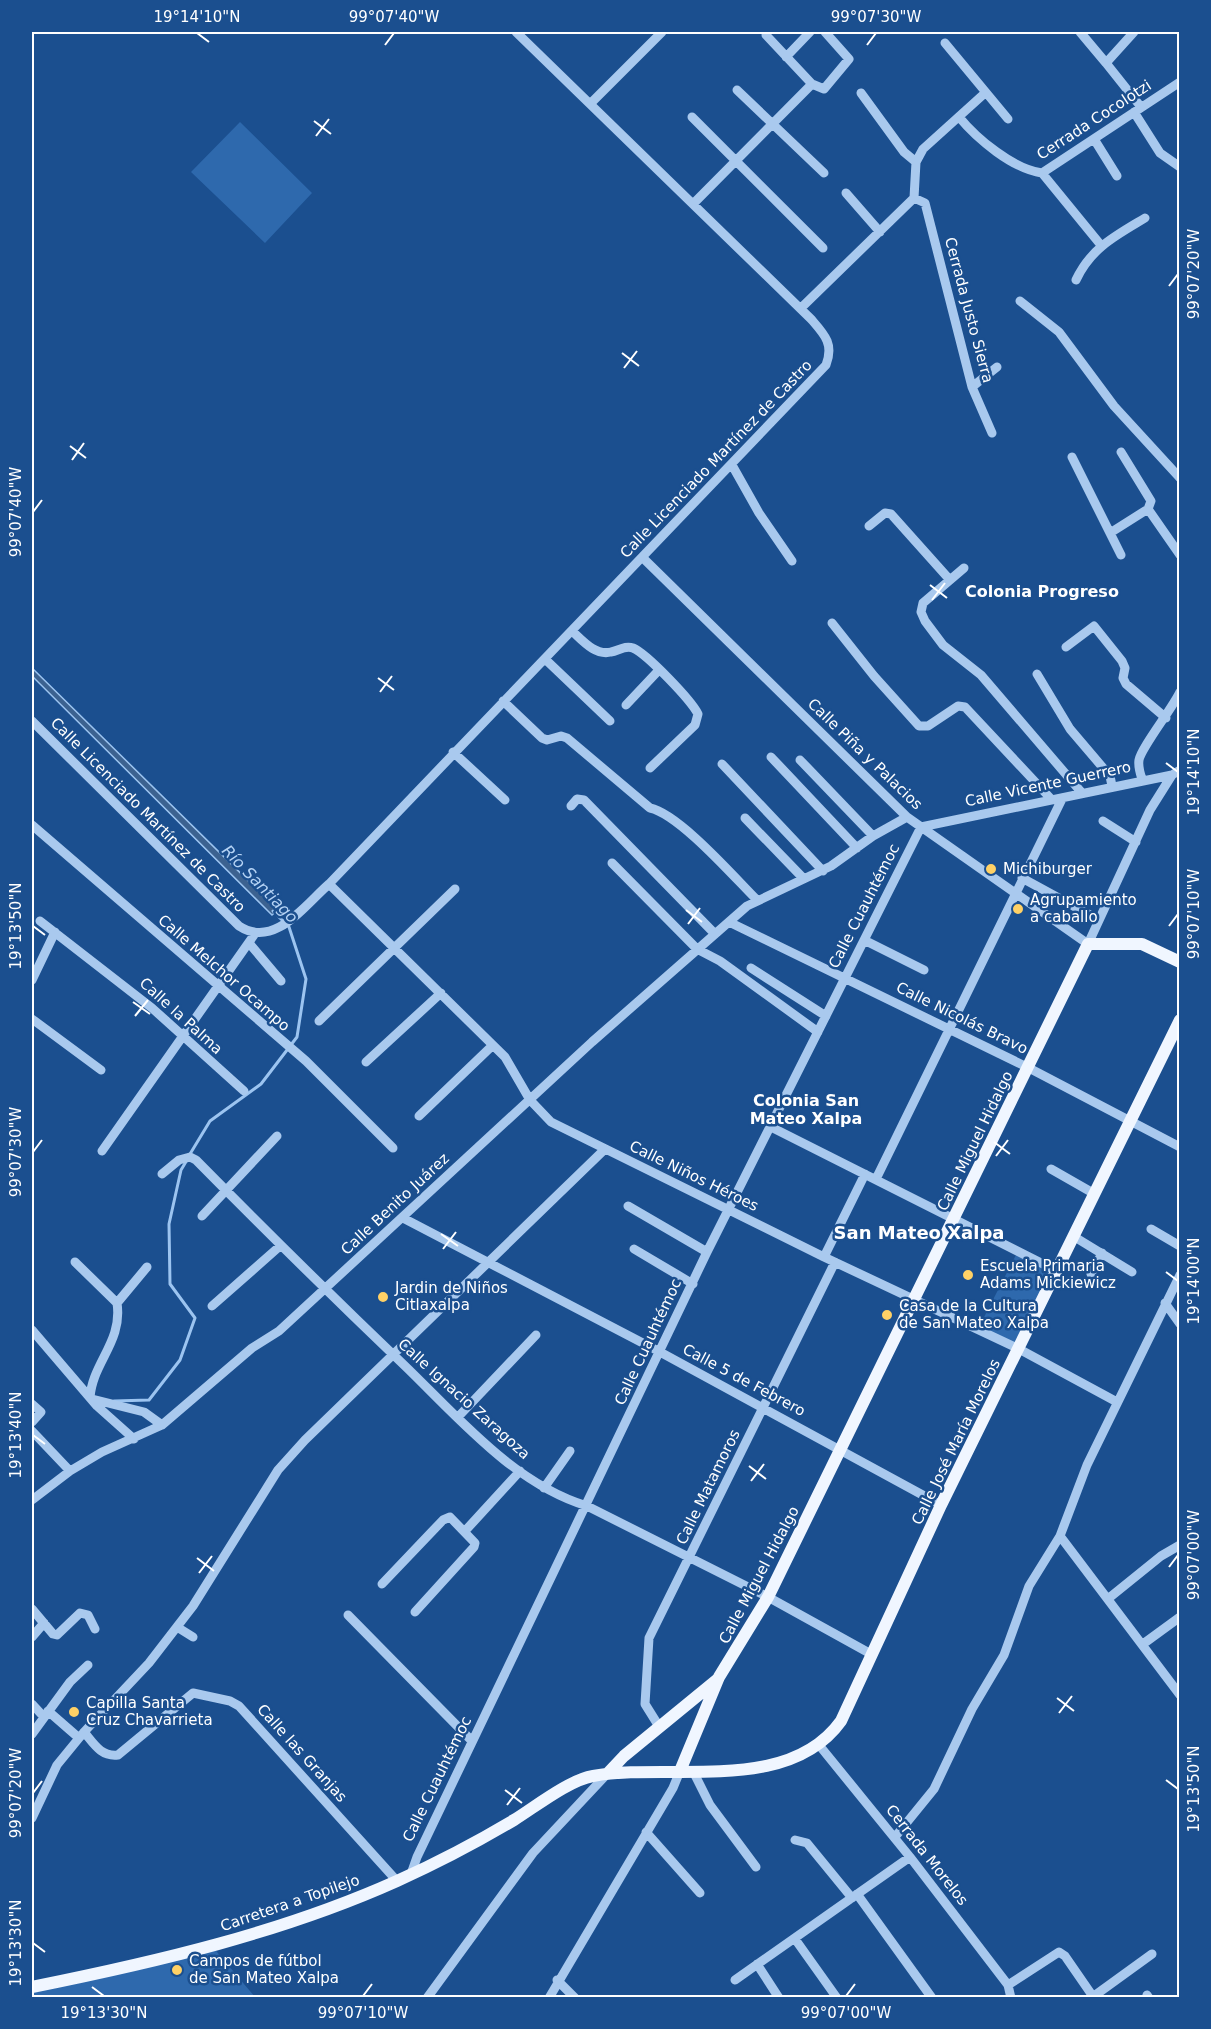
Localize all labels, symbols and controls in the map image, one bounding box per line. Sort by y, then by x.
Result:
text: 19°14'10"N [153,8,241,26]
text: 99°07'40"W [349,8,439,26]
text: 99°07'30"W [831,8,921,26]
street label: Cerrada Cocolotzi [1033,76,1155,164]
text: 99°07'20"W [1185,229,1203,319]
street label: Cerrada Justo Sierra [941,235,997,385]
street label: Calle Licenciado Martínez de Castro [616,356,816,562]
text: 99°07'40"W [7,467,25,557]
district label: Colonia Progreso [965,582,1119,601]
street label: Calle Piña y Palacios [804,695,926,814]
street label: Calle Licenciado Martínez de Castro [47,714,249,916]
text: 19°14'10"N [1185,728,1203,816]
street label: Calle Vicente Guerrero [963,758,1133,810]
water label: Río Santiago [218,841,302,927]
street label: Calle Cuauhtémoc [825,841,903,971]
place label: Michiburger [1003,860,1093,878]
marker: Michiburger [984,862,998,876]
text: 99°07'10"W [1185,869,1203,959]
text: 19°13'50"N [7,882,25,970]
place label: Agrupamiento a caballo [1030,891,1137,926]
marker: Agrupamiento a caballo [1011,902,1025,916]
street label: Calle Melchor Ocampo [154,911,294,1035]
street label: Calle la Palma [136,974,226,1058]
street label: Calle Nicolás Bravo [893,978,1031,1058]
street label: Calle Miguel Hidalgo [933,1068,1017,1214]
district label: Colonia San Mateo Xalpa [750,1091,862,1128]
text: 99°07'30"W [7,1107,25,1197]
street label: Calle Niños Héroes [627,1137,762,1215]
street label: Calle Benito Juárez [337,1149,453,1259]
district label: San Mateo Xalpa [834,1222,1004,1243]
text: 19°14'00"N [1185,1237,1203,1325]
place label: Escuela Primaria Adams Mickiewicz [980,1257,1116,1292]
marker: Escuela Primaria Adams Mickiewicz [961,1268,975,1282]
street label: Calle Cuauhtémoc [611,1276,685,1408]
place label: Jardin de Niños Citlaxalpa [394,1279,508,1314]
marker: Jardin de Niños Citlaxalpa [376,1290,390,1304]
place label: Casa de la Cultura de San Mateo Xalpa [899,1297,1049,1332]
marker: Casa de la Cultura de San Mateo Xalpa [880,1308,894,1322]
street label: Calle Ignacio Zaragoza [394,1335,534,1463]
street label: Calle 5 de Febrero [680,1340,808,1420]
street label: Calle José María Morelos [908,1356,1004,1528]
text: 19°13'40"N [7,1391,25,1479]
street label: Calle Matamoros [672,1426,744,1547]
street label: Calle Miguel Hidalgo [715,1503,803,1647]
text: 99°07'00"W [1185,1510,1203,1600]
place label: Capilla Santa Cruz Chavarrieta [86,1694,213,1729]
street label: Calle las Granjas [253,1700,351,1806]
marker: Capilla Santa Cruz Chavarrieta [67,1705,81,1719]
street label: Calle Cuauhtémoc [399,1713,475,1845]
text: 19°13'50"N [1185,1745,1203,1833]
text: 99°07'20"W [7,1748,25,1838]
street label: Cerrada Morelos [882,1801,972,1909]
street label: Carretera a Topilejo [218,1871,362,1935]
text: 19°13'30"N [7,1899,25,1987]
place label: Campos de fútbol de San Mateo Xalpa [189,1952,339,1987]
marker: Campos de fútbol de San Mateo Xalpa [170,1963,184,1977]
text: 19°13'30"N [60,2004,148,2022]
text: 99°07'10"W [318,2004,408,2022]
text: 99°07'00"W [801,2004,891,2022]

